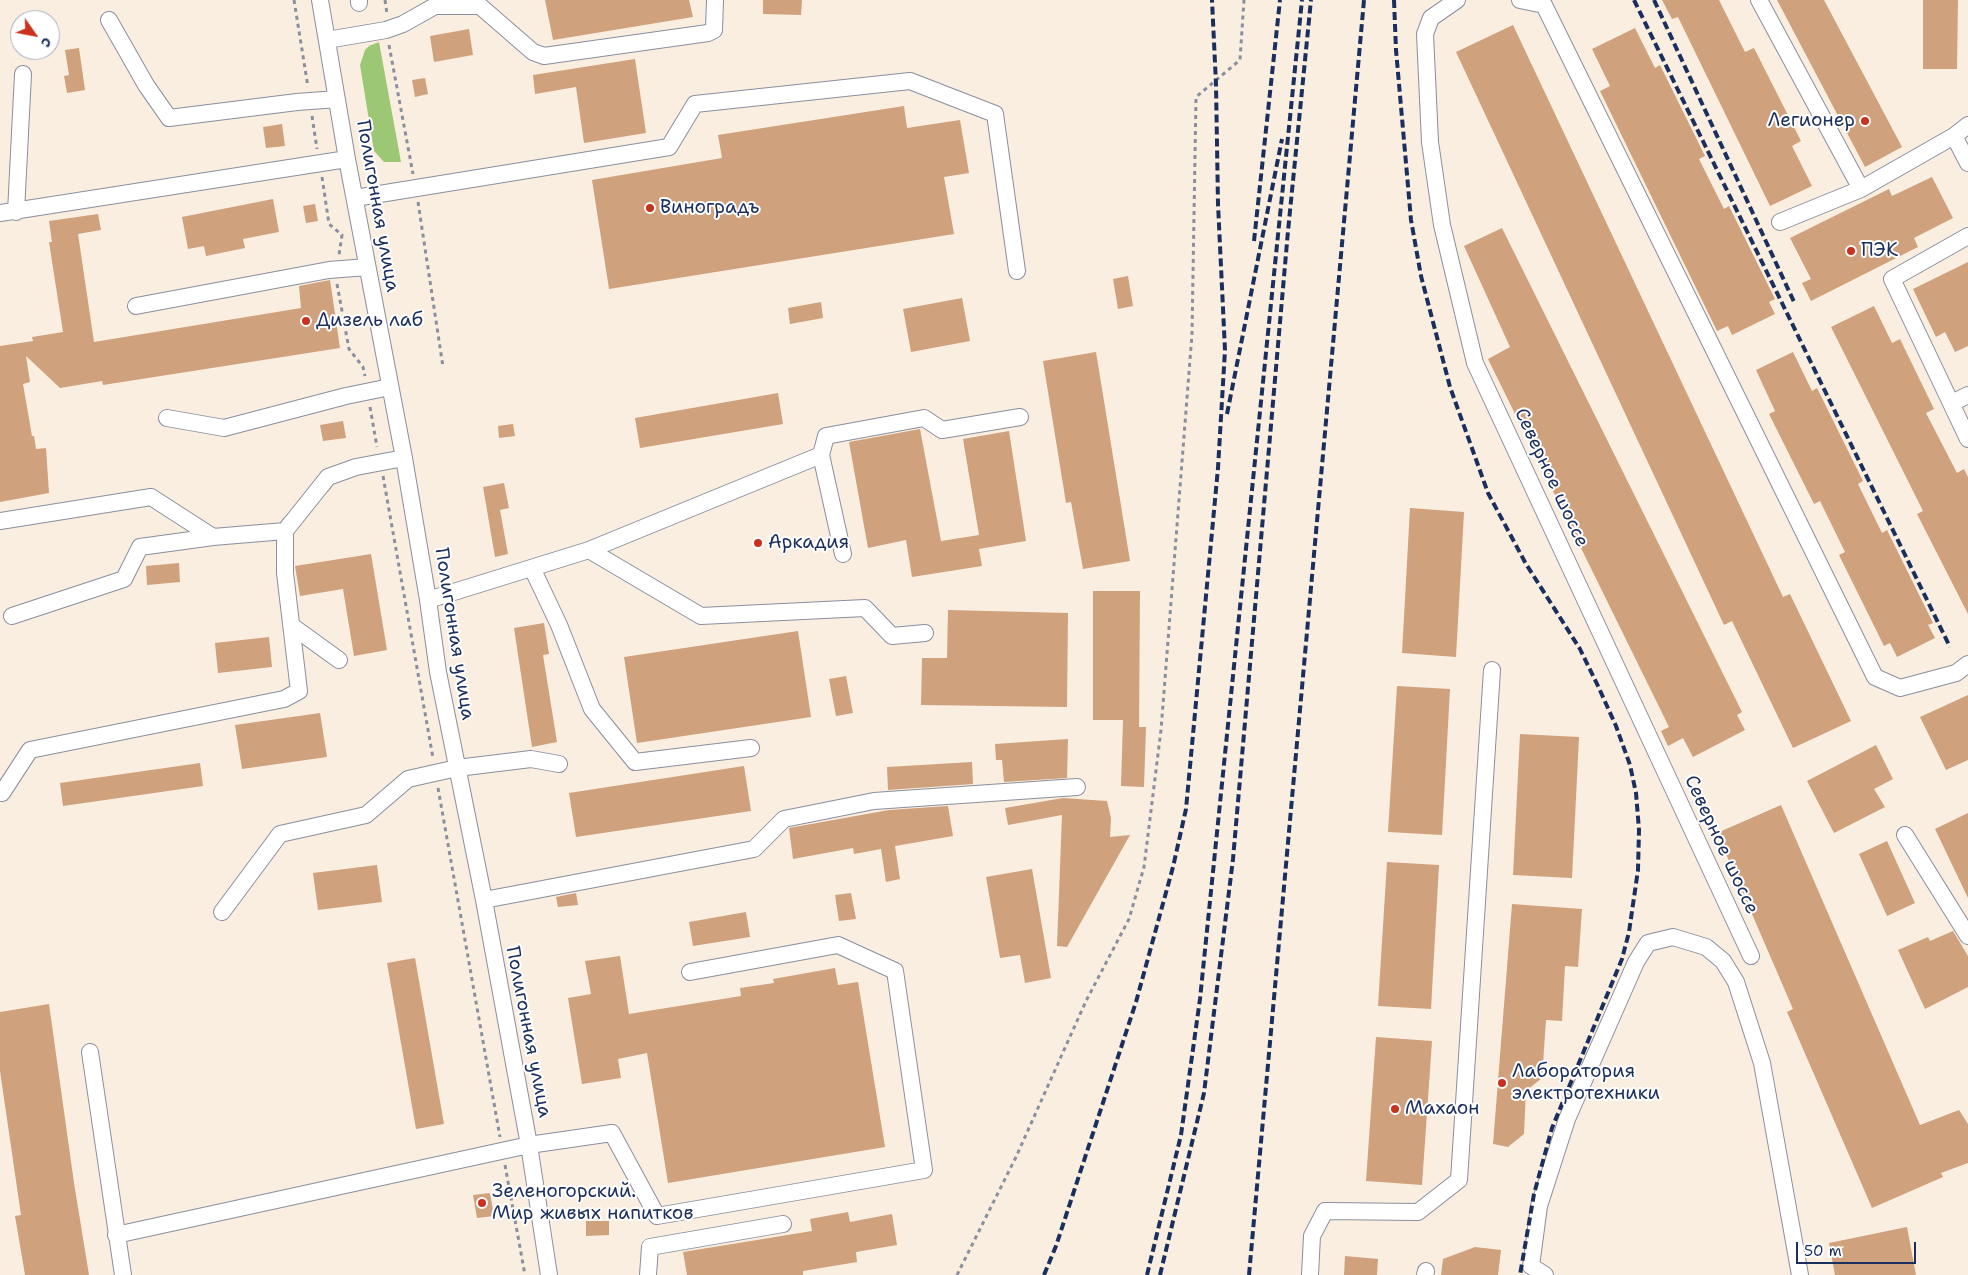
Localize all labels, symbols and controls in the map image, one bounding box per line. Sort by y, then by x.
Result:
north arrow [10,10,60,60]
text: С [37,34,57,51]
place label: Легионер [1768,110,1855,132]
marker: Легионер [1859,115,1871,127]
street label: Полигонная улица [351,118,403,294]
place label: Виноградъ [660,197,759,219]
marker: Виноградъ [644,202,656,214]
place label: ПЭК [1861,240,1898,262]
marker: ПЭК [1845,245,1857,257]
place label: Дизель лаб [316,310,423,332]
marker: Дизель лаб [300,315,312,327]
street label: Северное шоссе [1509,405,1593,551]
place label: Аркадия [768,532,849,554]
marker: Аркадия [752,537,764,549]
street label: Полигонная улица [429,546,479,722]
street label: Северное шоссе [1679,772,1763,918]
street label: Полигонная улица [500,944,556,1120]
place label: Лаборатория электротехники [1512,1061,1660,1105]
marker: Лаборатория электротехники [1496,1077,1508,1089]
place label: Махаон [1405,1098,1480,1120]
marker: Махаон [1389,1103,1401,1115]
place label: Зеленогорский. Мир живых напитков [492,1181,693,1225]
marker: Зеленогорский. Мир живых напитков [476,1197,488,1209]
scale bar [1798,1232,1918,1264]
text: 50 m [1804,1241,1842,1261]

